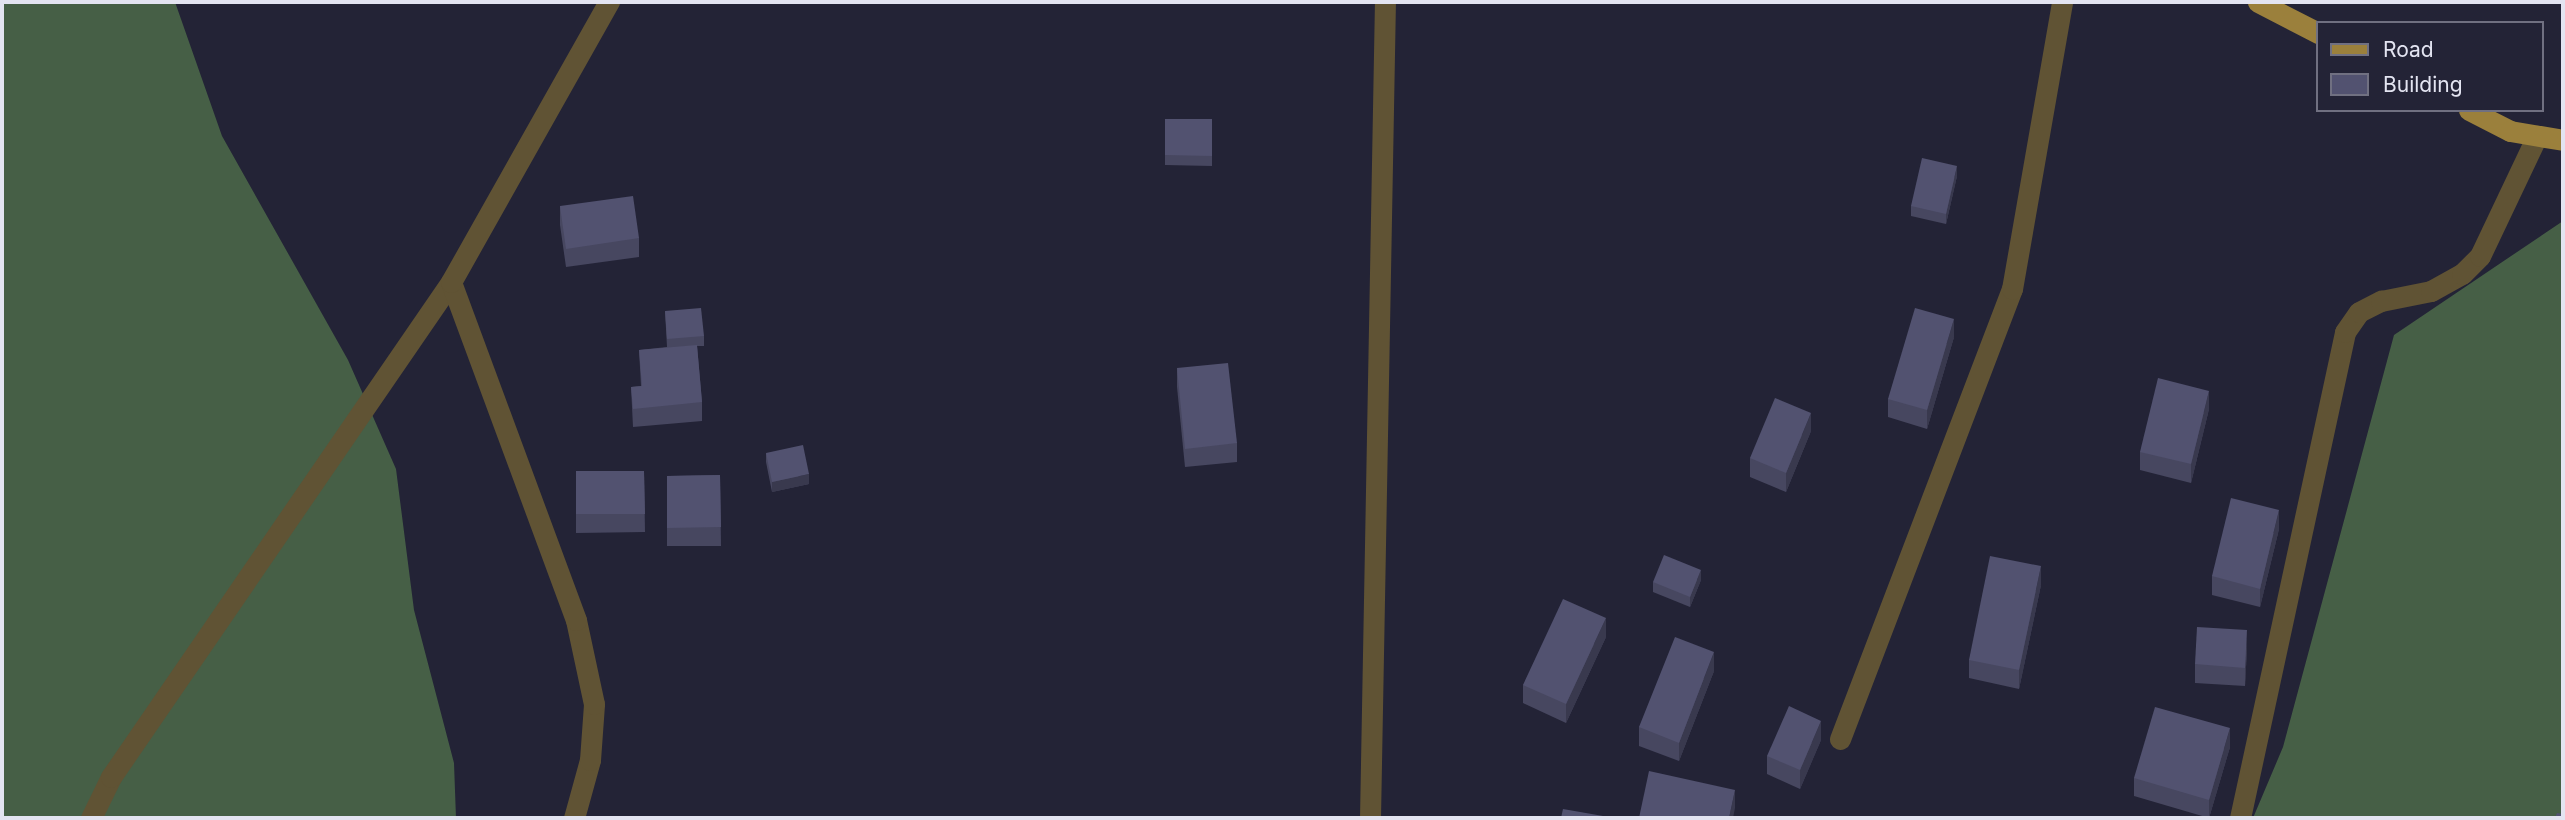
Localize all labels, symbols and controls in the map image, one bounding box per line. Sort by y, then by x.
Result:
legend [2316,21,2544,112]
text: Road [2383,37,2434,62]
text: Building [2383,72,2463,97]

